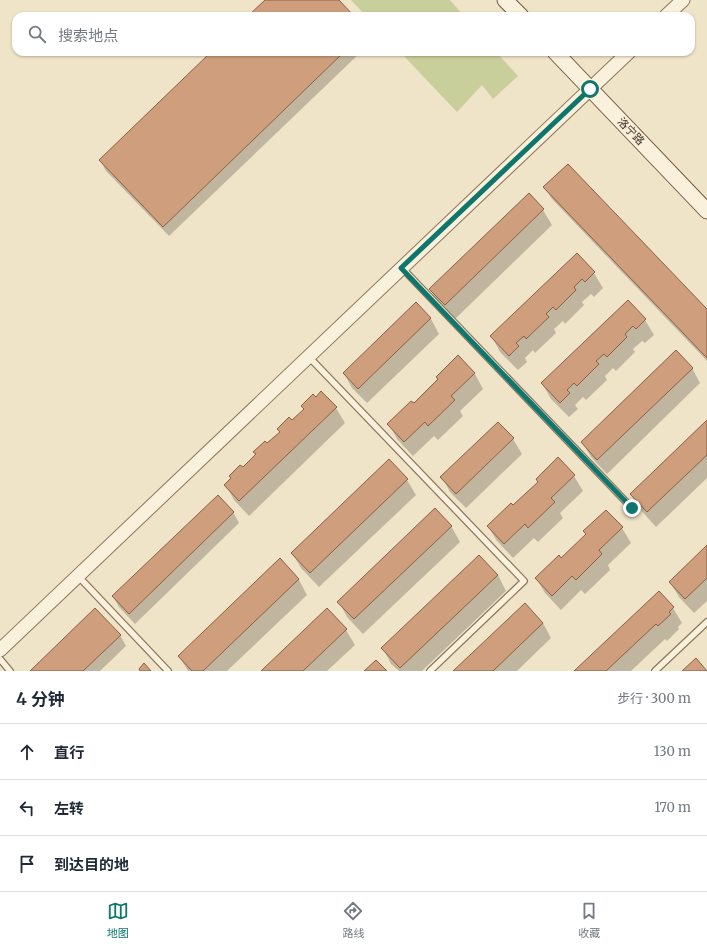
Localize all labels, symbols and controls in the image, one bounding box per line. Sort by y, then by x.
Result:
search box [12,12,695,56]
icon: search [26,23,48,45]
text: 搜索地点 [58,26,118,45]
route start [581,80,599,98]
street label: 洛宁路 [615,114,647,148]
route end [623,499,641,517]
text: 4 分钟 [16,688,65,710]
text: 步行 · 300 m [617,690,691,707]
icon: ahead [16,741,38,763]
text: 直行 [54,743,84,762]
text: 130 m [654,743,691,760]
icon: left [16,797,38,819]
text: 左转 [54,799,84,818]
text: 170 m [654,799,691,816]
icon: arrive [16,853,38,875]
text: 到达目的地 [54,855,129,874]
tab: 地图 [107,900,129,940]
tab: 路线 [342,900,364,940]
tab: 收藏 [578,900,600,940]

